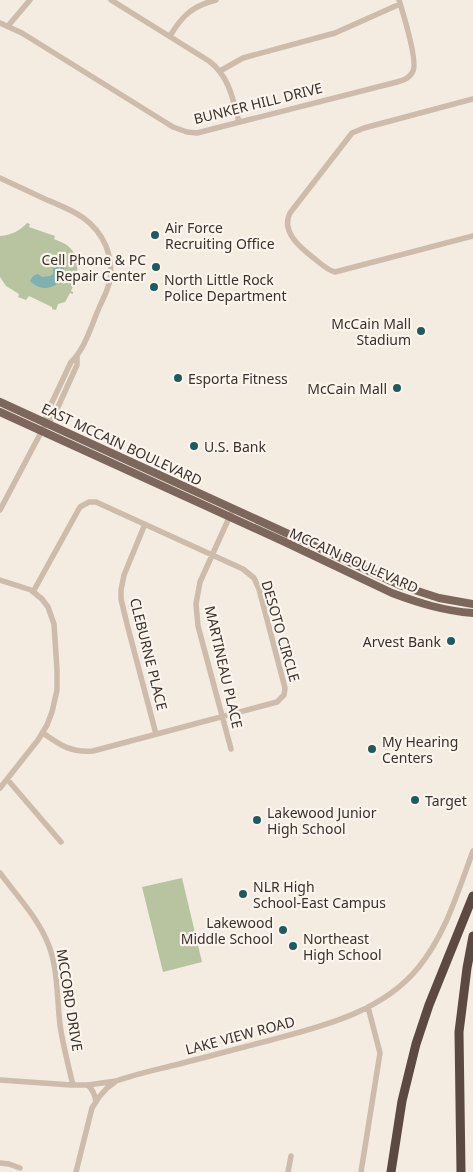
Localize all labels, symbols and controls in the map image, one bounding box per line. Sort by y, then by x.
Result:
street label: BUNKER HILL DRIVE [192,78,324,128]
place label: Air Force Recruiting Office [165,218,275,253]
marker: Air Force Recruiting Office [149,229,161,241]
place label: Cell Phone & PC Repair Center [41,250,146,285]
marker: Cell Phone & PC Repair Center [150,261,162,273]
place label: North Little Rock Police Department [164,270,287,305]
marker: North Little Rock Police Department [148,281,160,293]
place label: McCain Mall Stadium [331,314,411,349]
marker: McCain Mall Stadium [415,325,427,337]
place label: Esporta Fitness [188,369,288,388]
marker: Esporta Fitness [172,372,184,384]
place label: McCain Mall [307,379,387,398]
marker: McCain Mall [391,382,403,394]
street label: EAST MCCAIN BOULEVARD [39,398,205,490]
place label: U.S. Bank [204,437,266,456]
marker: U.S. Bank [188,440,200,452]
street label: MCCAIN BOULEVARD [287,523,421,597]
street label: DESOTO CIRCLE [257,578,305,684]
street label: CLEBURNE PLACE [126,596,172,712]
street label: MARTINEAU PLACE [201,604,247,730]
place label: Arvest Bank [363,632,442,651]
marker: Arvest Bank [445,635,457,647]
place label: My Hearing Centers [382,732,458,767]
marker: My Hearing Centers [366,743,378,755]
place label: Target [425,791,467,810]
marker: Target [409,794,421,806]
place label: Lakewood Junior High School [267,803,377,838]
marker: Lakewood Junior High School [251,814,263,826]
place label: NLR High School-East Campus [253,877,386,912]
marker: NLR High School-East Campus [237,888,249,900]
place label: Lakewood Middle School [181,913,273,948]
marker: Lakewood Middle School [277,924,289,936]
place label: Northeast High School [303,929,382,964]
marker: Northeast High School [287,940,299,952]
street label: MCCORD DRIVE [53,948,87,1052]
street label: LAKE VIEW ROAD [183,1011,297,1059]

